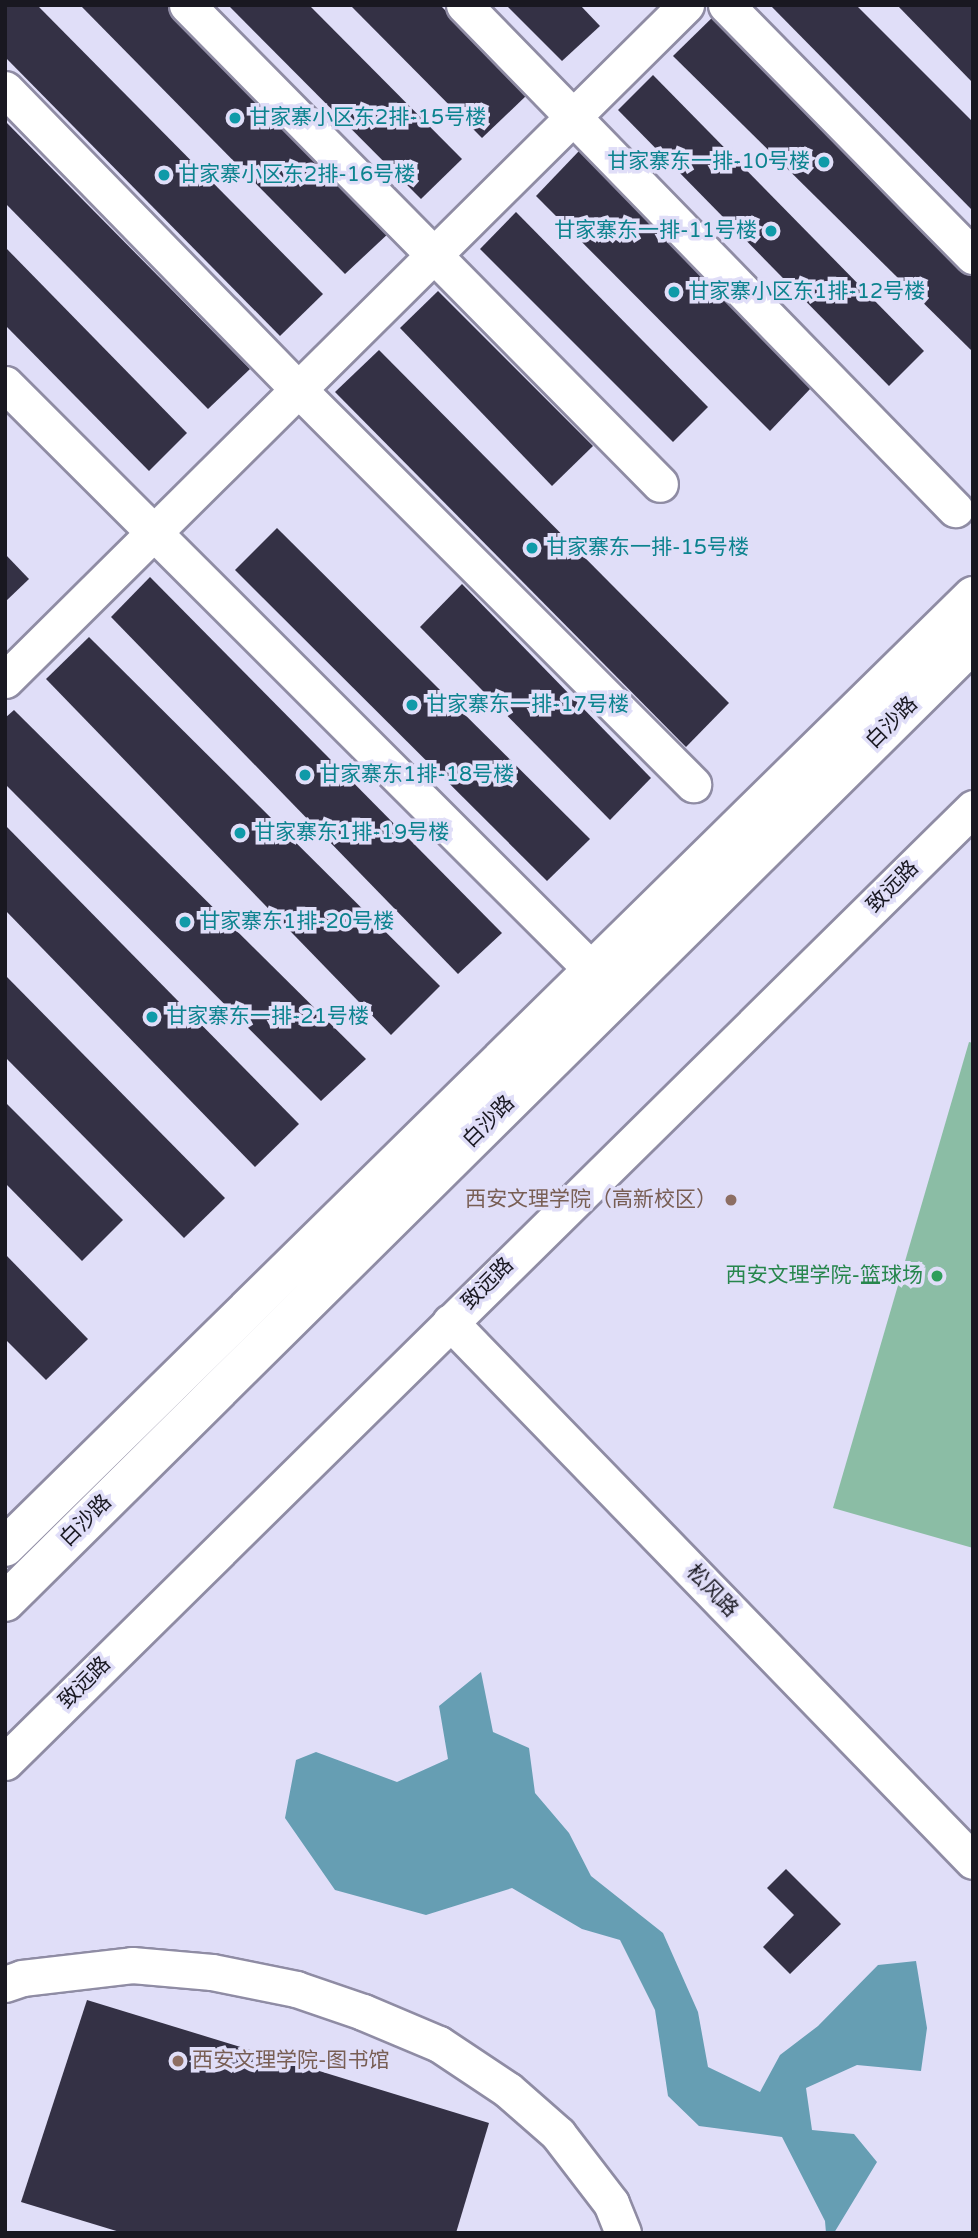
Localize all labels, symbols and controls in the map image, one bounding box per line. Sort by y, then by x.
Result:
place label: 甘家寨小区东2排-15号楼 [249,105,486,131]
marker: 甘家寨小区东2排-15号楼 [227,110,243,126]
place label: 甘家寨东一排-10号楼 [607,149,810,175]
marker: 甘家寨东一排-10号楼 [816,154,832,170]
place label: 甘家寨小区东2排-16号楼 [178,162,415,188]
marker: 甘家寨小区东2排-16号楼 [156,167,172,183]
place label: 甘家寨东一排-11号楼 [554,218,757,244]
marker: 甘家寨东一排-11号楼 [763,223,779,239]
place label: 甘家寨小区东1排-12号楼 [688,279,925,305]
marker: 甘家寨小区东1排-12号楼 [666,284,682,300]
place label: 甘家寨东一排-15号楼 [546,535,749,561]
marker: 甘家寨东一排-15号楼 [524,540,540,556]
place label: 甘家寨东一排-17号楼 [426,692,629,718]
street label: 白沙路 [861,692,923,754]
marker: 甘家寨东一排-17号楼 [404,697,420,713]
place label: 甘家寨东1排-18号楼 [319,762,514,788]
marker: 甘家寨东1排-18号楼 [297,767,313,783]
place label: 甘家寨东1排-19号楼 [254,820,449,846]
marker: 甘家寨东1排-19号楼 [232,825,248,841]
street label: 致远路 [862,856,924,918]
place label: 甘家寨东1排-20号楼 [199,909,394,935]
marker: 甘家寨东1排-20号楼 [177,914,193,930]
place label: 甘家寨东一排-21号楼 [166,1004,369,1030]
marker: 甘家寨东一排-21号楼 [144,1009,160,1025]
street label: 白沙路 [458,1091,520,1153]
place label: 西安文理学院（高新校区） [465,1187,717,1213]
marker: 西安文理学院（高新校区） [723,1192,739,1208]
street label: 致远路 [457,1253,519,1315]
place label: 西安文理学院-篮球场 [725,1263,923,1289]
marker: 西安文理学院-篮球场 [929,1268,945,1284]
street label: 白沙路 [55,1490,117,1552]
street label: 松风路 [681,1560,743,1622]
street label: 致远路 [54,1652,116,1714]
place label: 西安文理学院-图书馆 [192,2048,390,2074]
marker: 西安文理学院-图书馆 [170,2053,186,2069]

